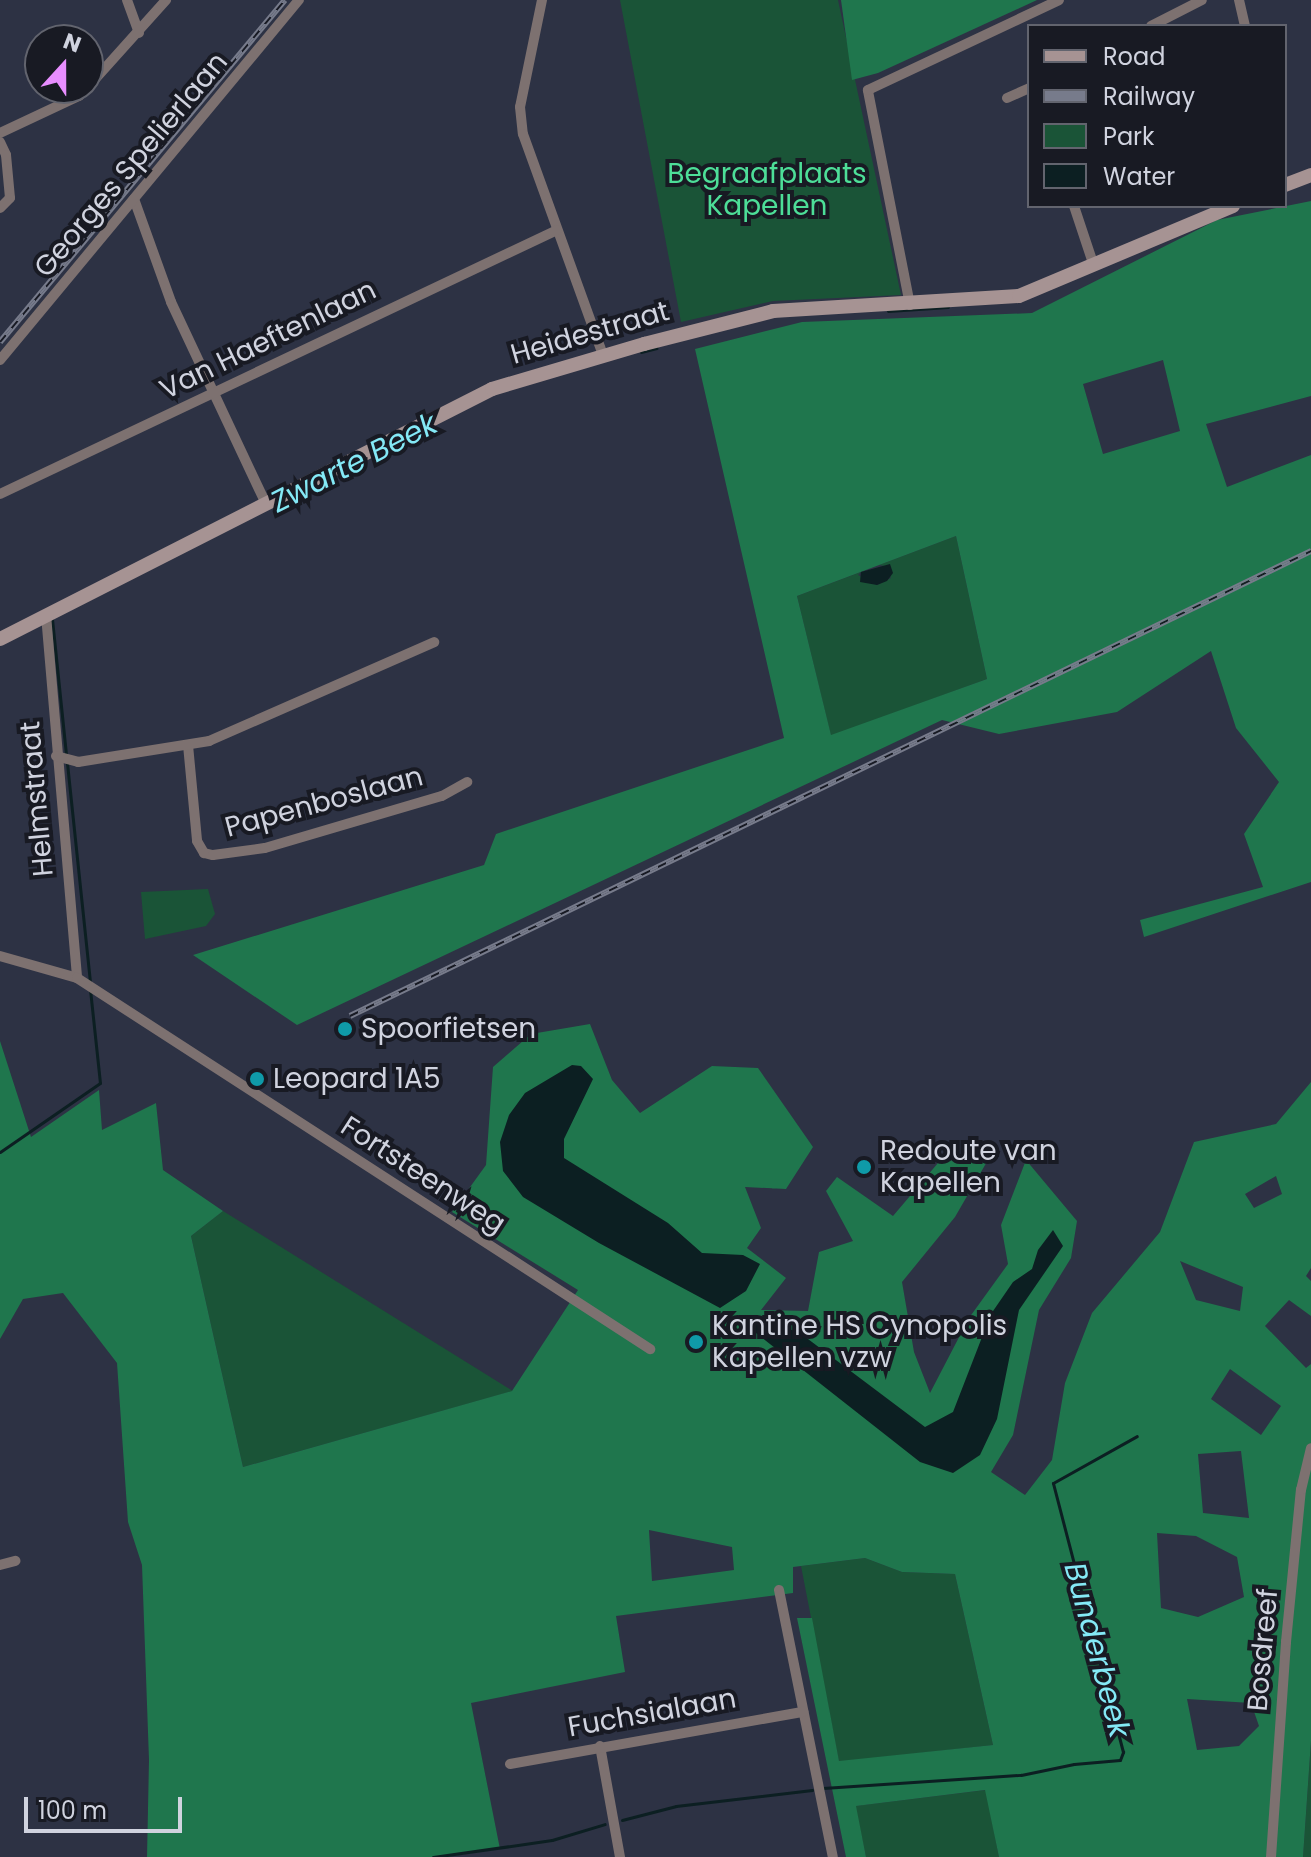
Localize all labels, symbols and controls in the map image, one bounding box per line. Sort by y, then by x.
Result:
north arrow [24,24,104,104]
legend [1027,24,1287,208]
text: N [59,26,85,60]
text: Road [1103,40,1165,73]
street label: Georges Spelierlaan [27,46,235,284]
text: Railway [1103,80,1195,113]
text: Park [1103,120,1154,153]
park label: Begraafplaats Kapellen [667,157,867,223]
text: Water [1103,160,1175,193]
street label: Van Haeftenlaan [154,273,382,407]
street label: Heidestraat [507,294,673,372]
water label: Zwarte Beek [265,406,443,520]
street label: Helmstraat [13,720,61,878]
street label: Papenboslaan [221,759,427,845]
place label: Spoorfietsen [361,1012,536,1046]
marker: Spoorfietsen [336,1020,354,1038]
place label: Leopard 1A5 [273,1062,440,1096]
marker: Leopard 1A5 [248,1070,266,1088]
street label: Fortsteenweg [334,1109,512,1241]
place label: Redoute van Kapellen [880,1134,1057,1200]
marker: Redoute van Kapellen [855,1158,873,1176]
place label: Kantine HS Cynopolis Kapellen vzw [712,1309,1007,1375]
marker: Kantine HS Cynopolis Kapellen vzw [687,1333,705,1351]
water label: Bunderbeek [1056,1559,1138,1741]
street label: Bosdreef [1241,1587,1285,1713]
street label: Fuchsialaan [565,1682,739,1744]
scale bar [28,1781,186,1831]
text: 100 m [38,1794,107,1827]

